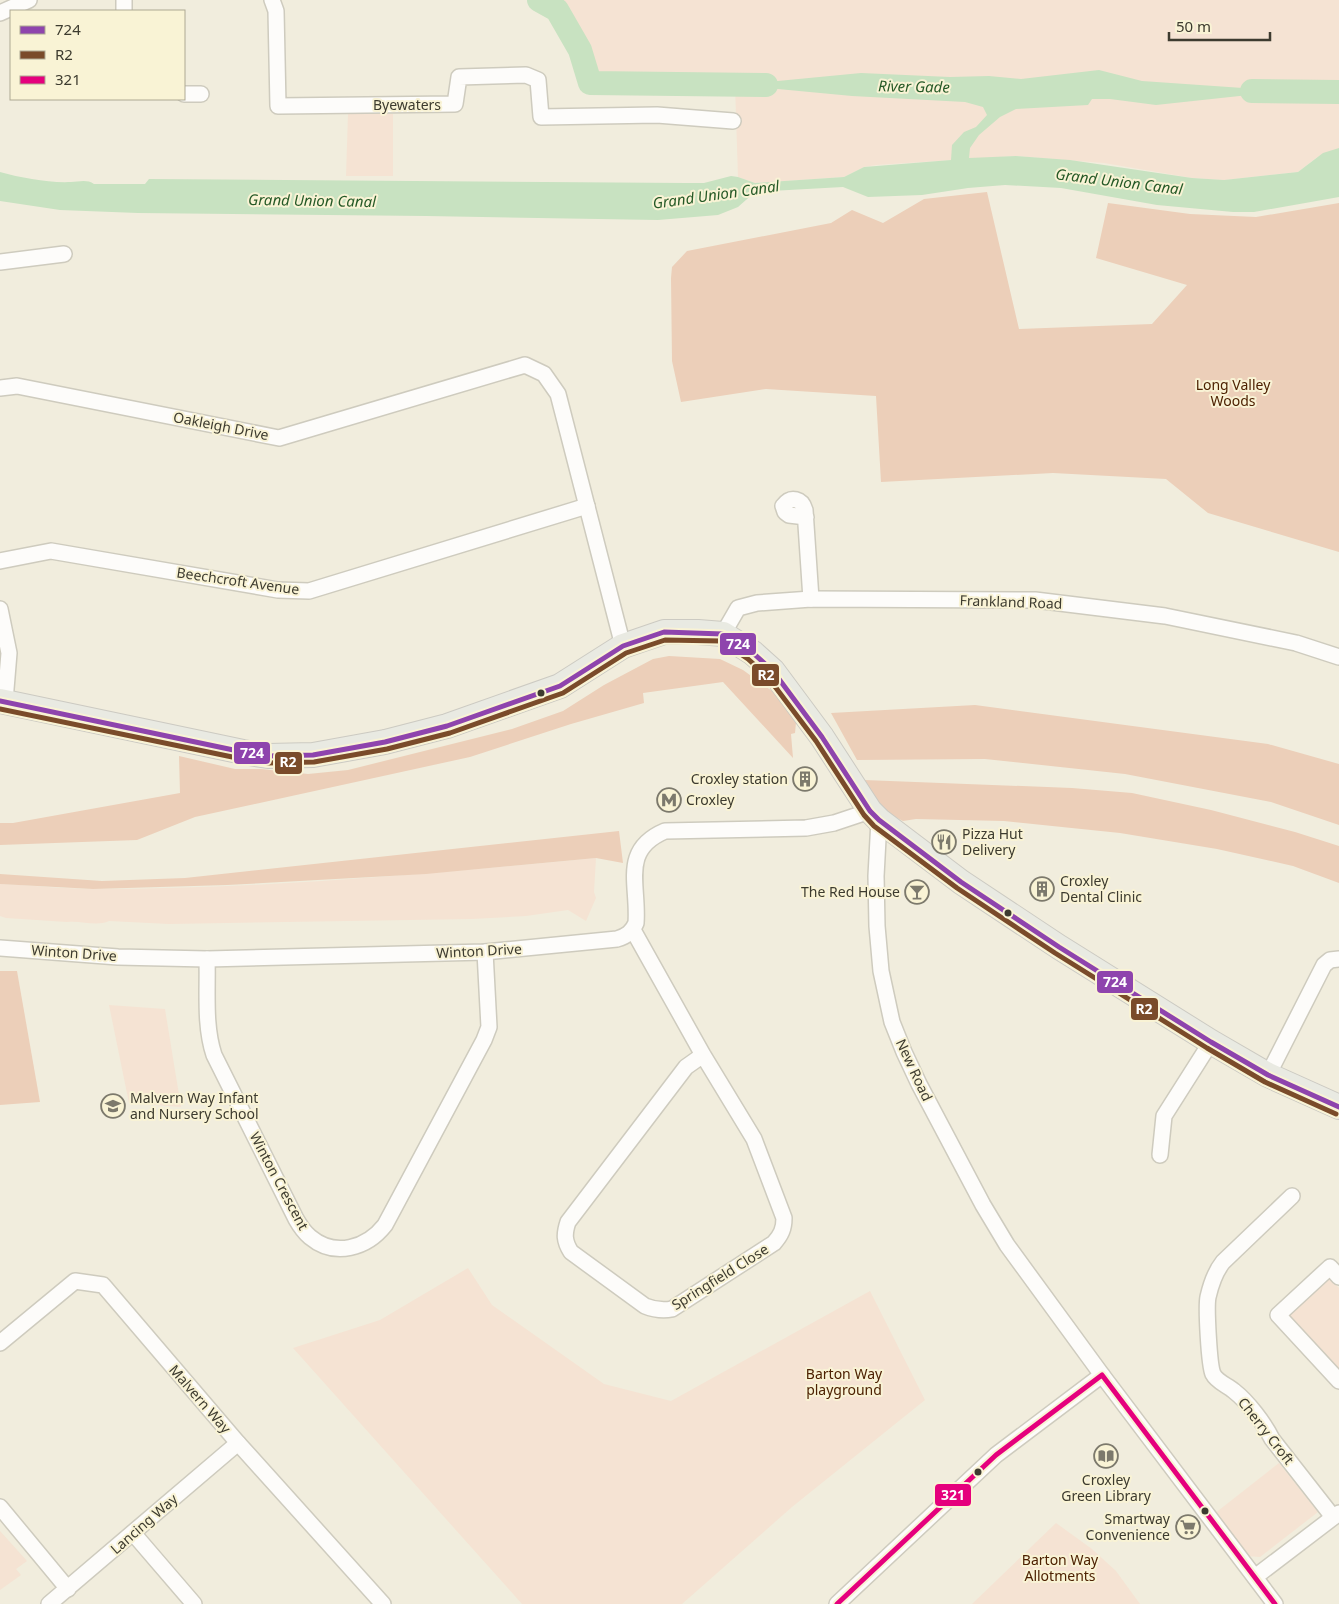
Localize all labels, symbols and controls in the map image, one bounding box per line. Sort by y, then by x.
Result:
legend [10,10,185,100]
scale bar [1169,10,1270,42]
text: 50 m [1176,16,1211,36]
text: 724 [55,19,81,39]
text: R2 [55,44,73,64]
text: 321 [55,69,81,89]
water label: River Gade [878,75,951,97]
street label: Byewaters [373,95,441,114]
water label: Grand Union Canal [1054,163,1185,199]
water label: Grand Union Canal [651,175,782,213]
water label: Grand Union Canal [248,189,377,211]
park label: Long Valley Woods [1196,375,1271,410]
street label: Oakleigh Drive [172,407,271,444]
street label: Beechcroft Avenue [176,562,301,599]
street label: Frankland Road [959,590,1063,613]
line badge: 724 [719,632,757,656]
text: 724 [726,634,750,653]
line badge: R2 [751,663,780,687]
text: R2 [757,665,775,684]
unlabelled marker [536,688,546,698]
line badge: 724 [233,741,271,765]
text: 724 [240,743,264,762]
line badge: R2 [274,751,303,775]
text: R2 [279,752,297,771]
building icon: Croxley station [792,766,818,792]
place label: Croxley station [691,769,788,788]
metro station icon: Croxley [656,787,682,813]
place label: Croxley [686,790,735,809]
place label: Pizza Hut Delivery [962,824,1023,859]
restaurant icon: Pizza Hut Delivery [931,829,957,855]
place label: Croxley Dental Clinic [1060,871,1142,906]
building icon: Croxley Dental Clinic [1029,876,1055,902]
bar icon: The Red House [904,879,930,905]
place label: The Red House [801,882,900,901]
unlabelled marker [1003,908,1013,918]
street label: Winton Drive [436,939,522,962]
street label: Winton Drive [31,940,118,965]
line badge: 724 [1096,970,1134,994]
text: 724 [1103,972,1127,991]
line badge: R2 [1130,997,1159,1021]
text: R2 [1135,999,1153,1018]
street label: New Road [892,1036,937,1104]
place label: Malvern Way Infant and Nursery School [130,1088,259,1123]
school or university icon: Malvern Way Infant and Nursery School [100,1093,126,1119]
street label: Winton Crescent [246,1128,313,1233]
street label: Springfield Close [668,1239,772,1314]
street label: Malvern Way [165,1360,236,1438]
park label: Barton Way playground [806,1364,883,1399]
street label: Cherry Croft [1234,1393,1299,1468]
library icon: Croxley Green Library [1093,1443,1119,1469]
unlabelled marker [973,1467,983,1477]
place label: Croxley Green Library [1061,1470,1152,1505]
line badge: 321 [934,1483,972,1507]
text: 321 [941,1485,965,1504]
street label: Lancing Way [106,1489,182,1558]
unlabelled marker [1200,1506,1210,1516]
place label: Smartway Convenience [1086,1509,1171,1544]
supermarket icon: Smartway Convenience [1175,1514,1201,1540]
park label: Barton Way Allotments [1022,1550,1099,1585]

